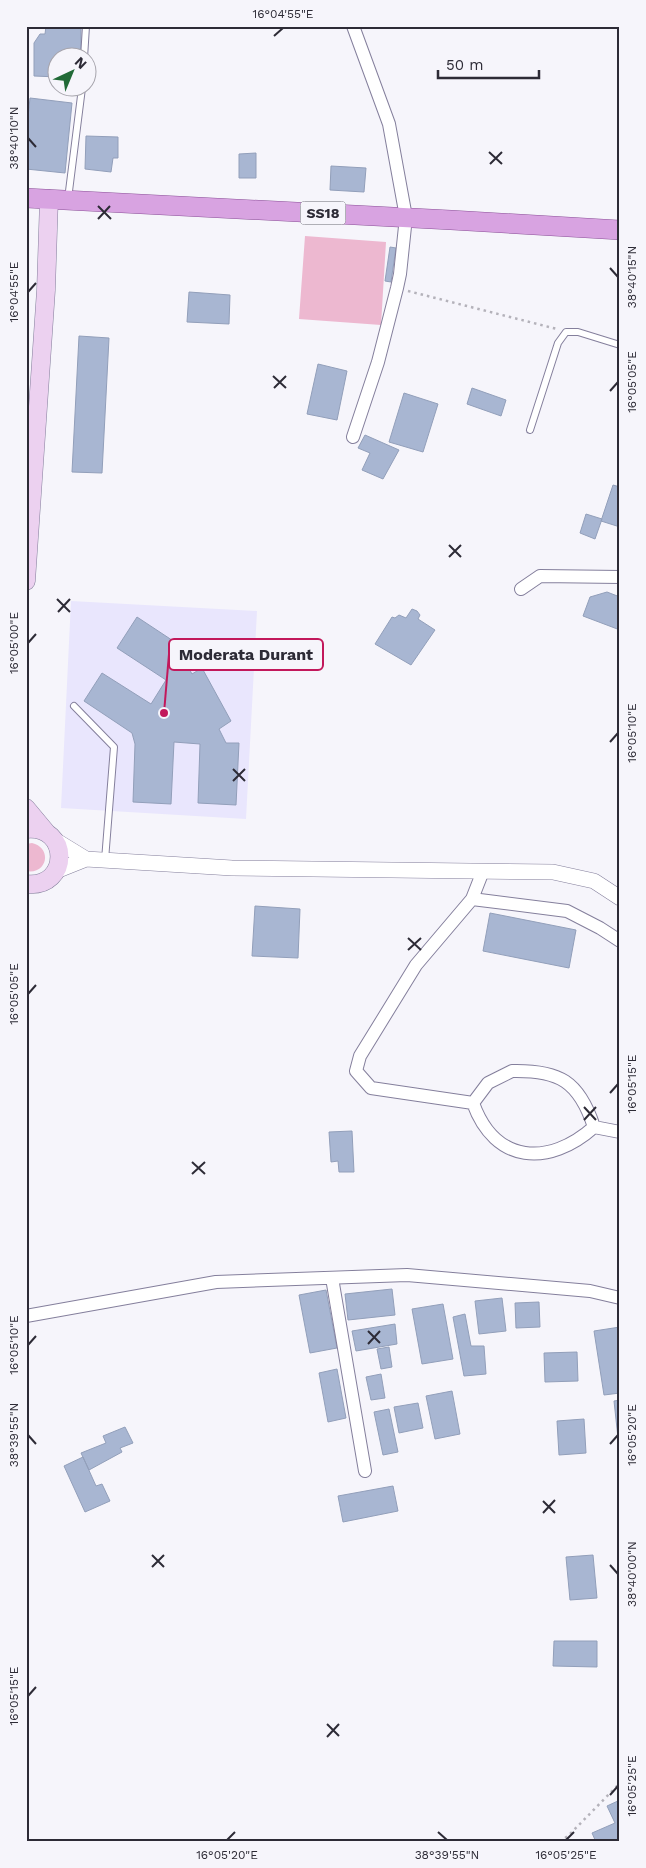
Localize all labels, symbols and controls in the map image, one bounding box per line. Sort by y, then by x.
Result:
text: 16°04'55"E [253,7,314,21]
north arrow [48,48,98,98]
scale bar [438,48,540,80]
text: N [72,53,90,72]
text: 50 m [446,56,483,74]
text: 38°40'10"N [7,106,21,170]
road number: SS18 [300,202,346,224]
text: 38°40'15"N [625,246,639,308]
text: 16°04'55"E [7,261,21,322]
text: 16°05'05"E [625,351,639,413]
text: 16°05'00"E [7,612,21,674]
callout: Moderata Durant [169,639,323,670]
text: Moderata Durant [179,645,313,664]
text: 16°05'10"E [625,703,639,763]
text: 16°05'05"E [7,963,21,1025]
text: 16°05'15"E [625,1054,639,1113]
text: 16°05'10"E [7,1315,21,1375]
text: 38°39'55"N [7,1403,21,1467]
text: 16°05'20"E [625,1404,639,1466]
text: 38°40'00"N [625,1541,639,1607]
text: 16°05'15"E [7,1666,21,1725]
text: 16°05'25"E [625,1755,639,1817]
text: 16°05'20"E [196,1848,258,1862]
text: 38°39'55"N [415,1848,479,1862]
text: 16°05'25"E [535,1848,597,1862]

